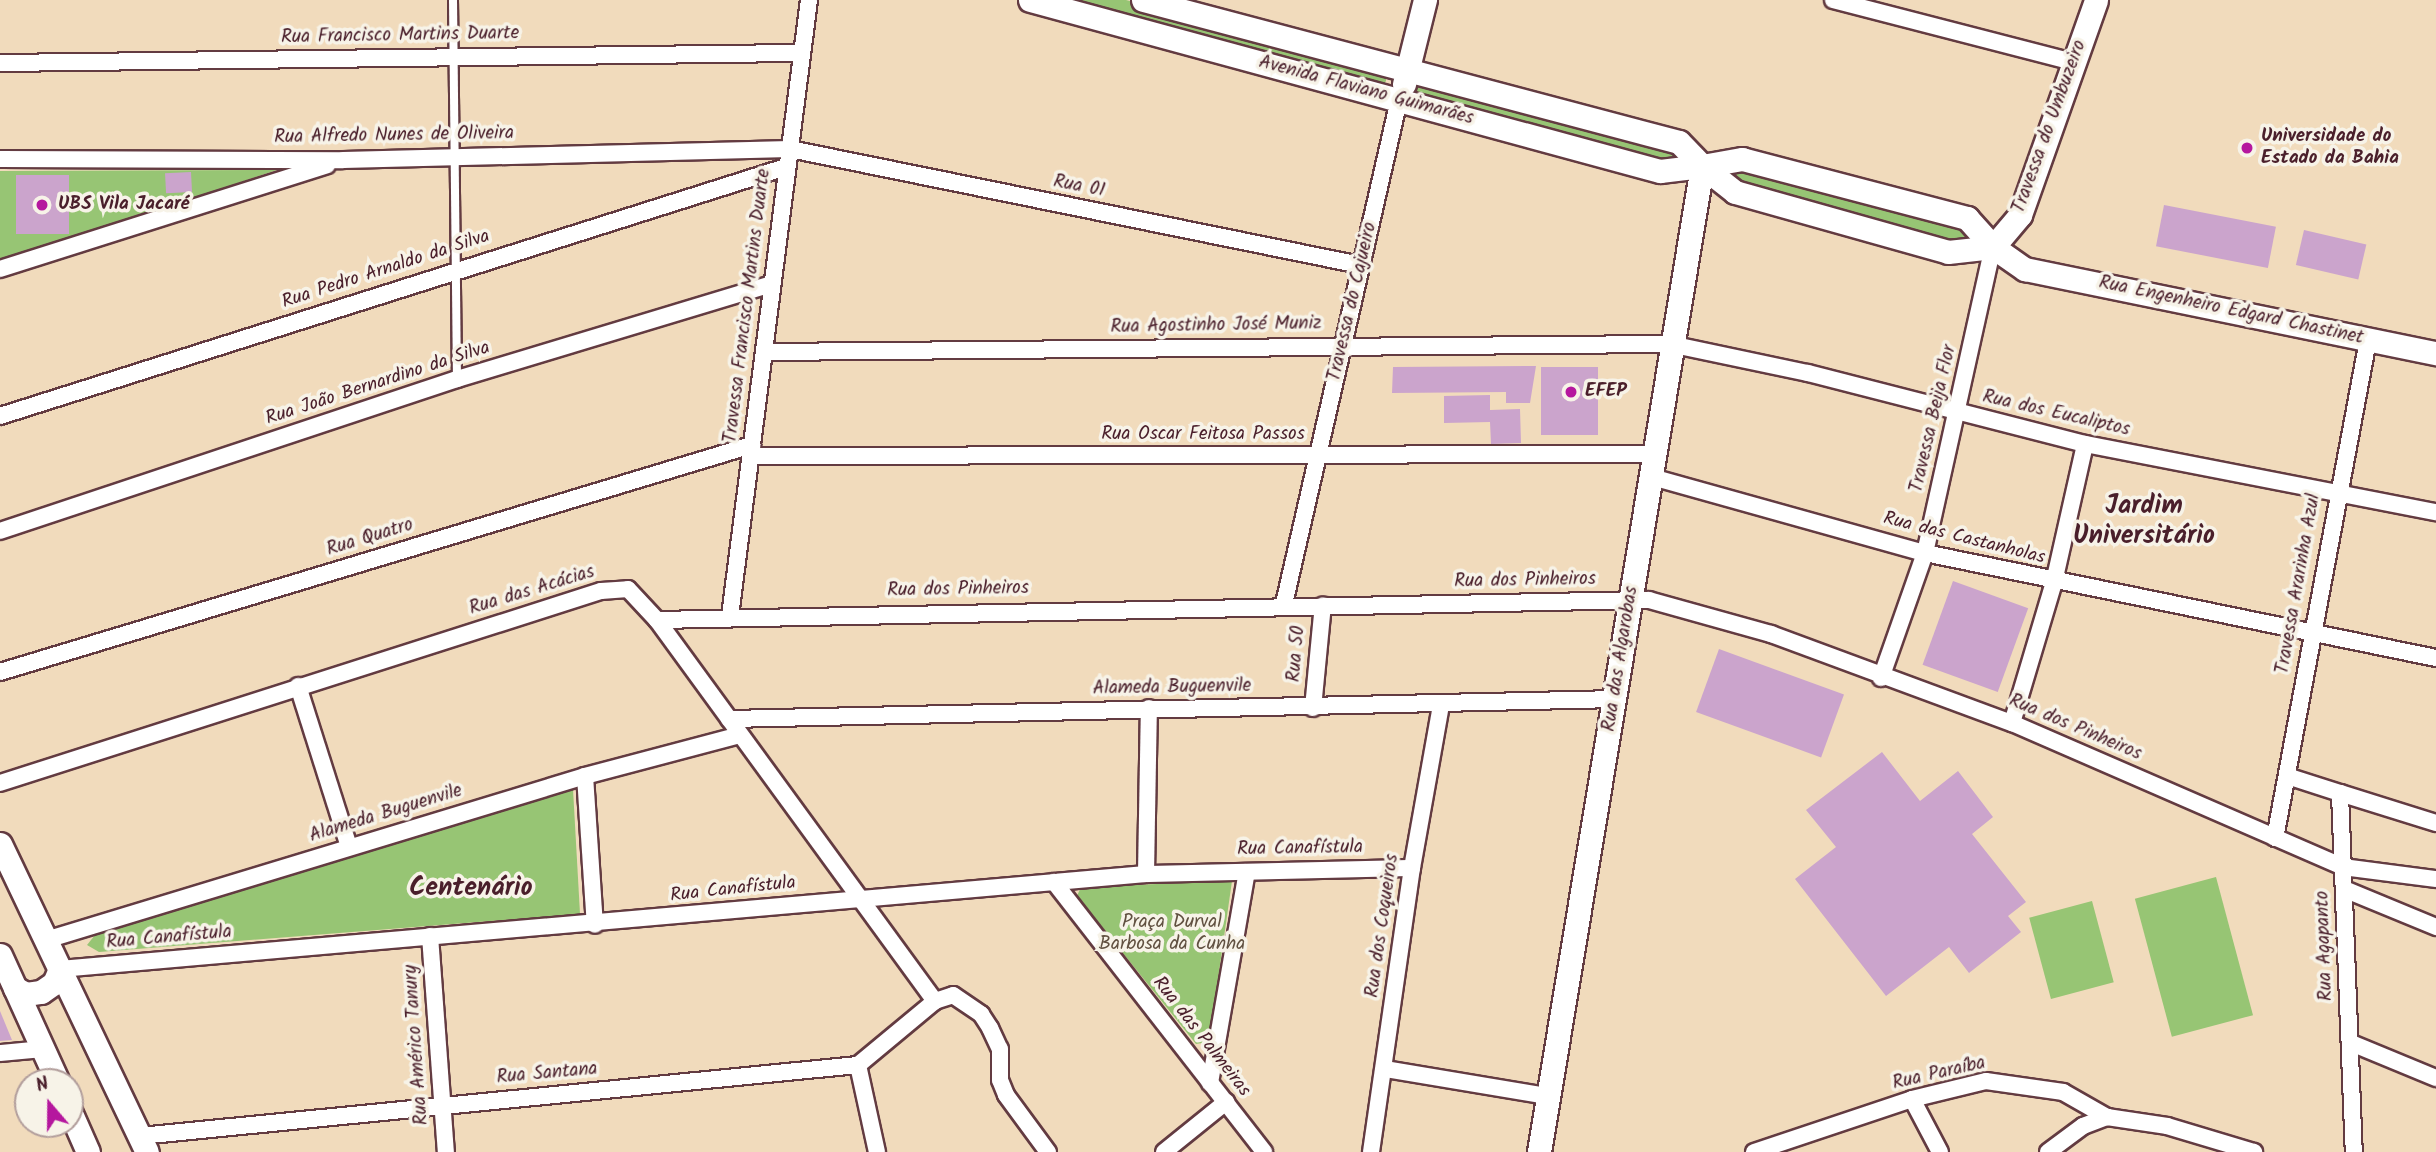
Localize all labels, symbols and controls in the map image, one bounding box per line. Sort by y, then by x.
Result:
street label: Rua Francisco Martins Duarte [281,23,519,49]
street label: Travessa do Umbuzeiro [2008,37,2092,217]
street label: Avenida Flaviano Guimarães [1256,51,1476,131]
street label: Rua Alfredo Nunes de Oliveira [274,123,514,149]
place label: Universidade do Estado da Bahia [2261,126,2399,170]
marker: Universidade do Estado da Bahia [2239,140,2255,156]
street label: Travessa Francisco Martins Duarte [720,168,776,444]
street label: Rua 01 [1051,171,1107,203]
place label: UBS Vila Jacaré [58,194,189,216]
marker: UBS Vila Jacaré [32,195,52,215]
street label: Travessa do Cajueiro [1324,220,1382,384]
street label: Rua Pedro Arnaldo da Silva [279,226,493,314]
street label: Rua Engenheiro Edgard Chastinet [2097,272,2365,350]
street label: Rua Agostinho José Muniz [1110,313,1322,339]
street label: Rua João Bernardino da Silva [263,337,493,431]
street label: Travessa Beija Flor [1906,343,1962,495]
place label: EFEP [1585,381,1627,403]
marker: EFEP [1563,384,1579,400]
street label: Rua dos Eucaliptos [1980,386,2132,442]
street label: Rua Oscar Feitosa Passos [1101,424,1305,446]
district label: Jardim Universitário [2073,491,2215,552]
street label: Travessa Ararinha Azul [2272,492,2326,676]
street label: Rua das Castanholas [1881,508,2047,570]
street label: Rua Quatro [324,514,416,562]
street label: Rua das Acácias [467,561,597,621]
street label: Rua dos Pinheiros [1454,568,1596,594]
street label: Rua dos Pinheiros [887,577,1029,603]
street label: Rua das Algarobas [1598,585,1644,733]
street label: Rua 50 [1283,625,1311,683]
street label: Alameda Buguenvile [1092,675,1252,701]
street label: Rua dos Pinheiros [2005,690,2145,766]
street label: Alameda Buguenvile [307,780,465,848]
street label: Rua Canafístula [1237,837,1363,861]
street label: Rua dos Coqueiros [1362,853,1404,999]
street label: Rua Canafístula [669,872,797,908]
district label: Centenário [409,873,533,905]
street label: Rua Agapanto [2312,890,2338,1002]
park label: Praça Durval Barbosa da Cunha [1099,912,1245,956]
street label: Rua Canafístula [105,921,233,955]
street label: Rua Américo Tanury [400,964,434,1126]
street label: Rua das Palmeiras [1147,972,1255,1102]
street label: Rua Paraíba [1890,1052,1988,1096]
street label: Rua Santana [496,1058,598,1090]
north arrow [14,1068,84,1138]
text: N [32,1069,53,1101]

